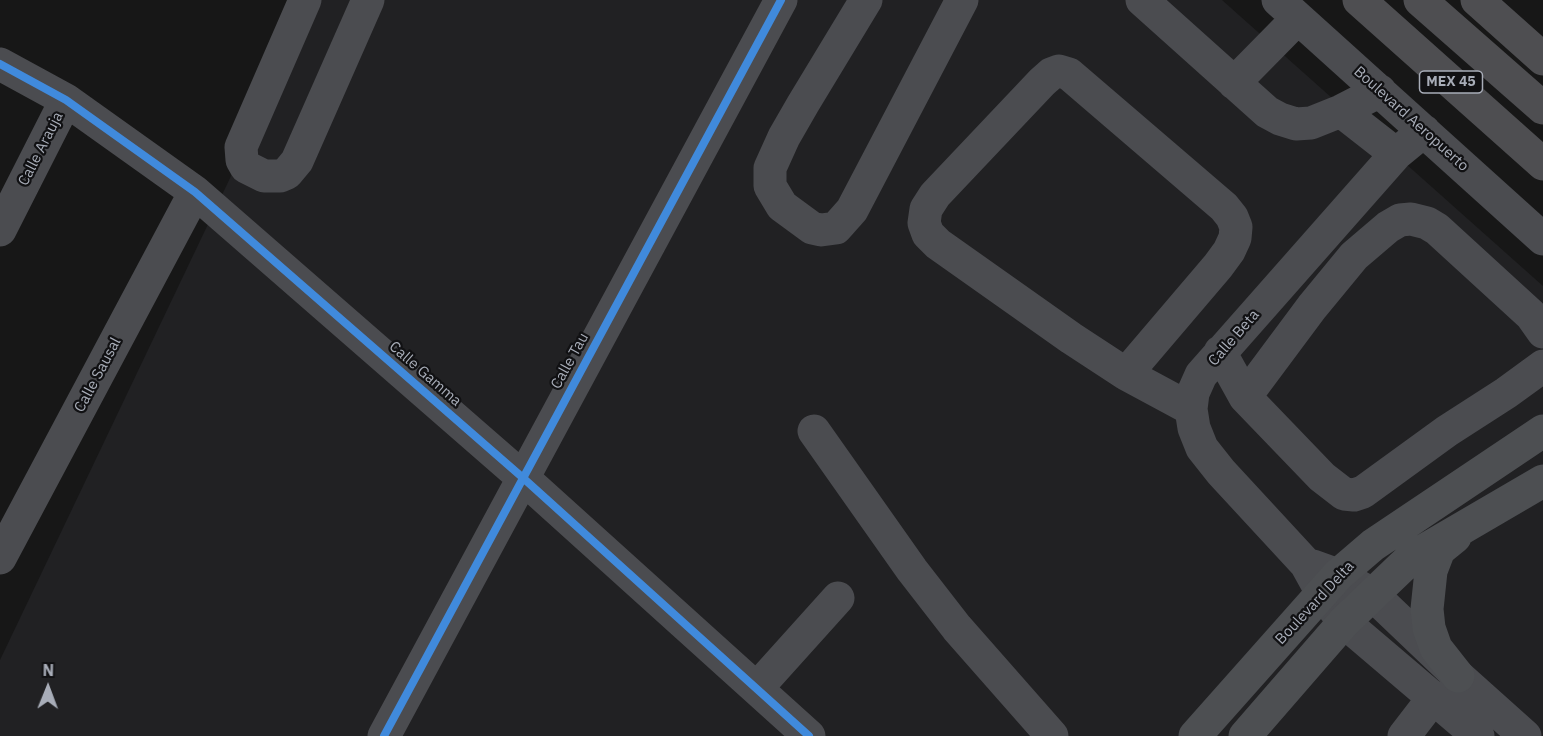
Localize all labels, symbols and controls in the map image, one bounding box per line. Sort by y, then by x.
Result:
street label: Boulevard Aeropuerto [1350,63,1472,175]
road number: MEX 45 [1420,71,1482,93]
street label: Calle Arauja [15,109,67,189]
street label: Calle Beta [1205,306,1263,370]
street label: Calle Tau [547,330,593,392]
street label: Calle Sausal [71,335,125,415]
street label: Calle Gamma [385,338,465,410]
street label: Boulevard Delta [1272,558,1358,648]
north arrow [18,658,78,718]
text: N [42,660,54,680]

